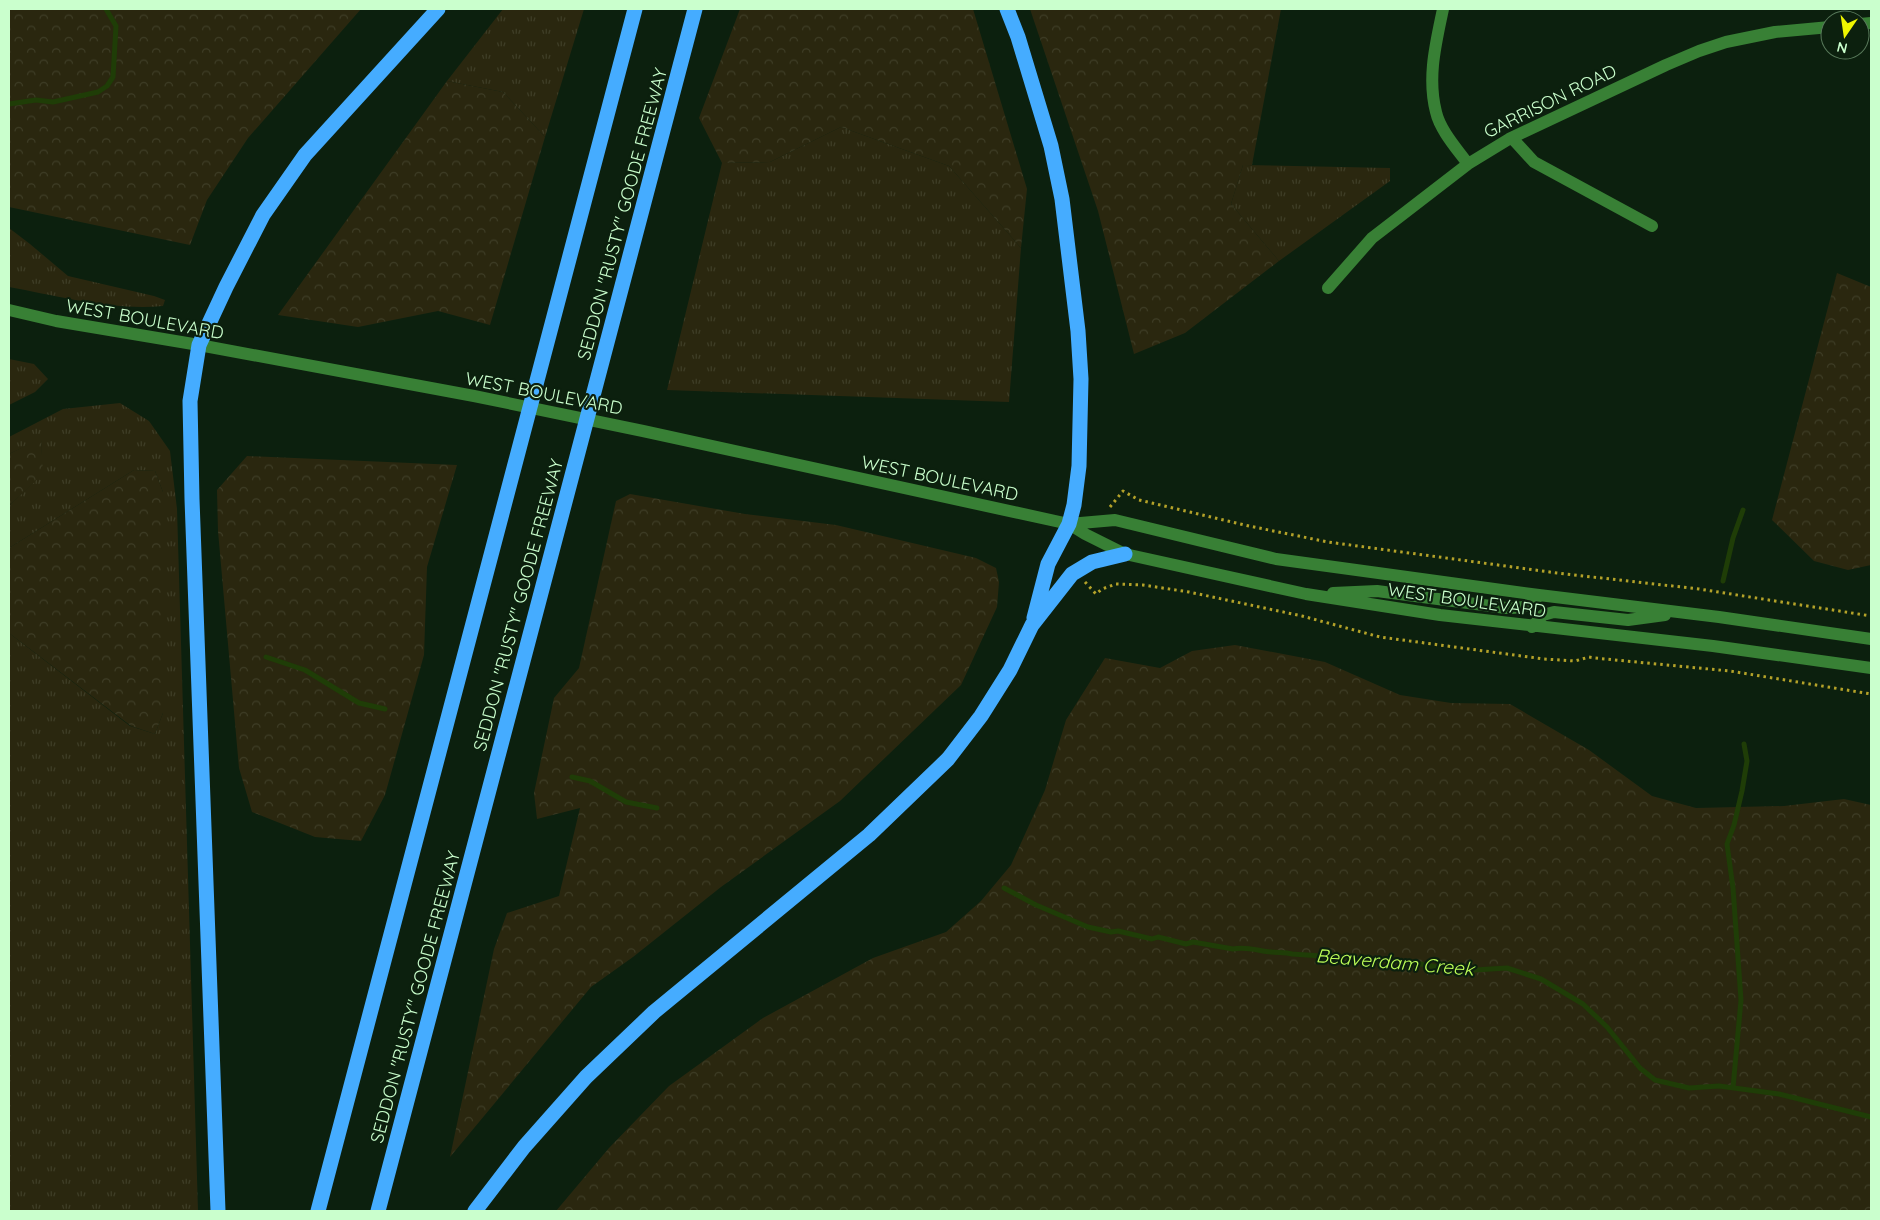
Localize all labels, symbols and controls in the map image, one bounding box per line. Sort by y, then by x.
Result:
north arrow [1820,10,1870,60]
text: N [1835,38,1849,58]
street label: GARRISON ROAD [1480,59,1620,143]
street label: SEDDON "RUSTY" GOODE FREEWAY [572,65,672,363]
street label: WEST BOULEVARD [64,294,226,344]
street label: WEST BOULEVARD [463,366,625,420]
street label: WEST BOULEVARD [860,450,1021,506]
street label: SEDDON "RUSTY" GOODE FREEWAY [468,456,568,754]
street label: WEST BOULEVARD [1386,578,1548,623]
street label: SEDDON "RUSTY" GOODE FREEWAY [365,848,465,1146]
water label: Beaverdam Creek [1315,943,1477,981]

